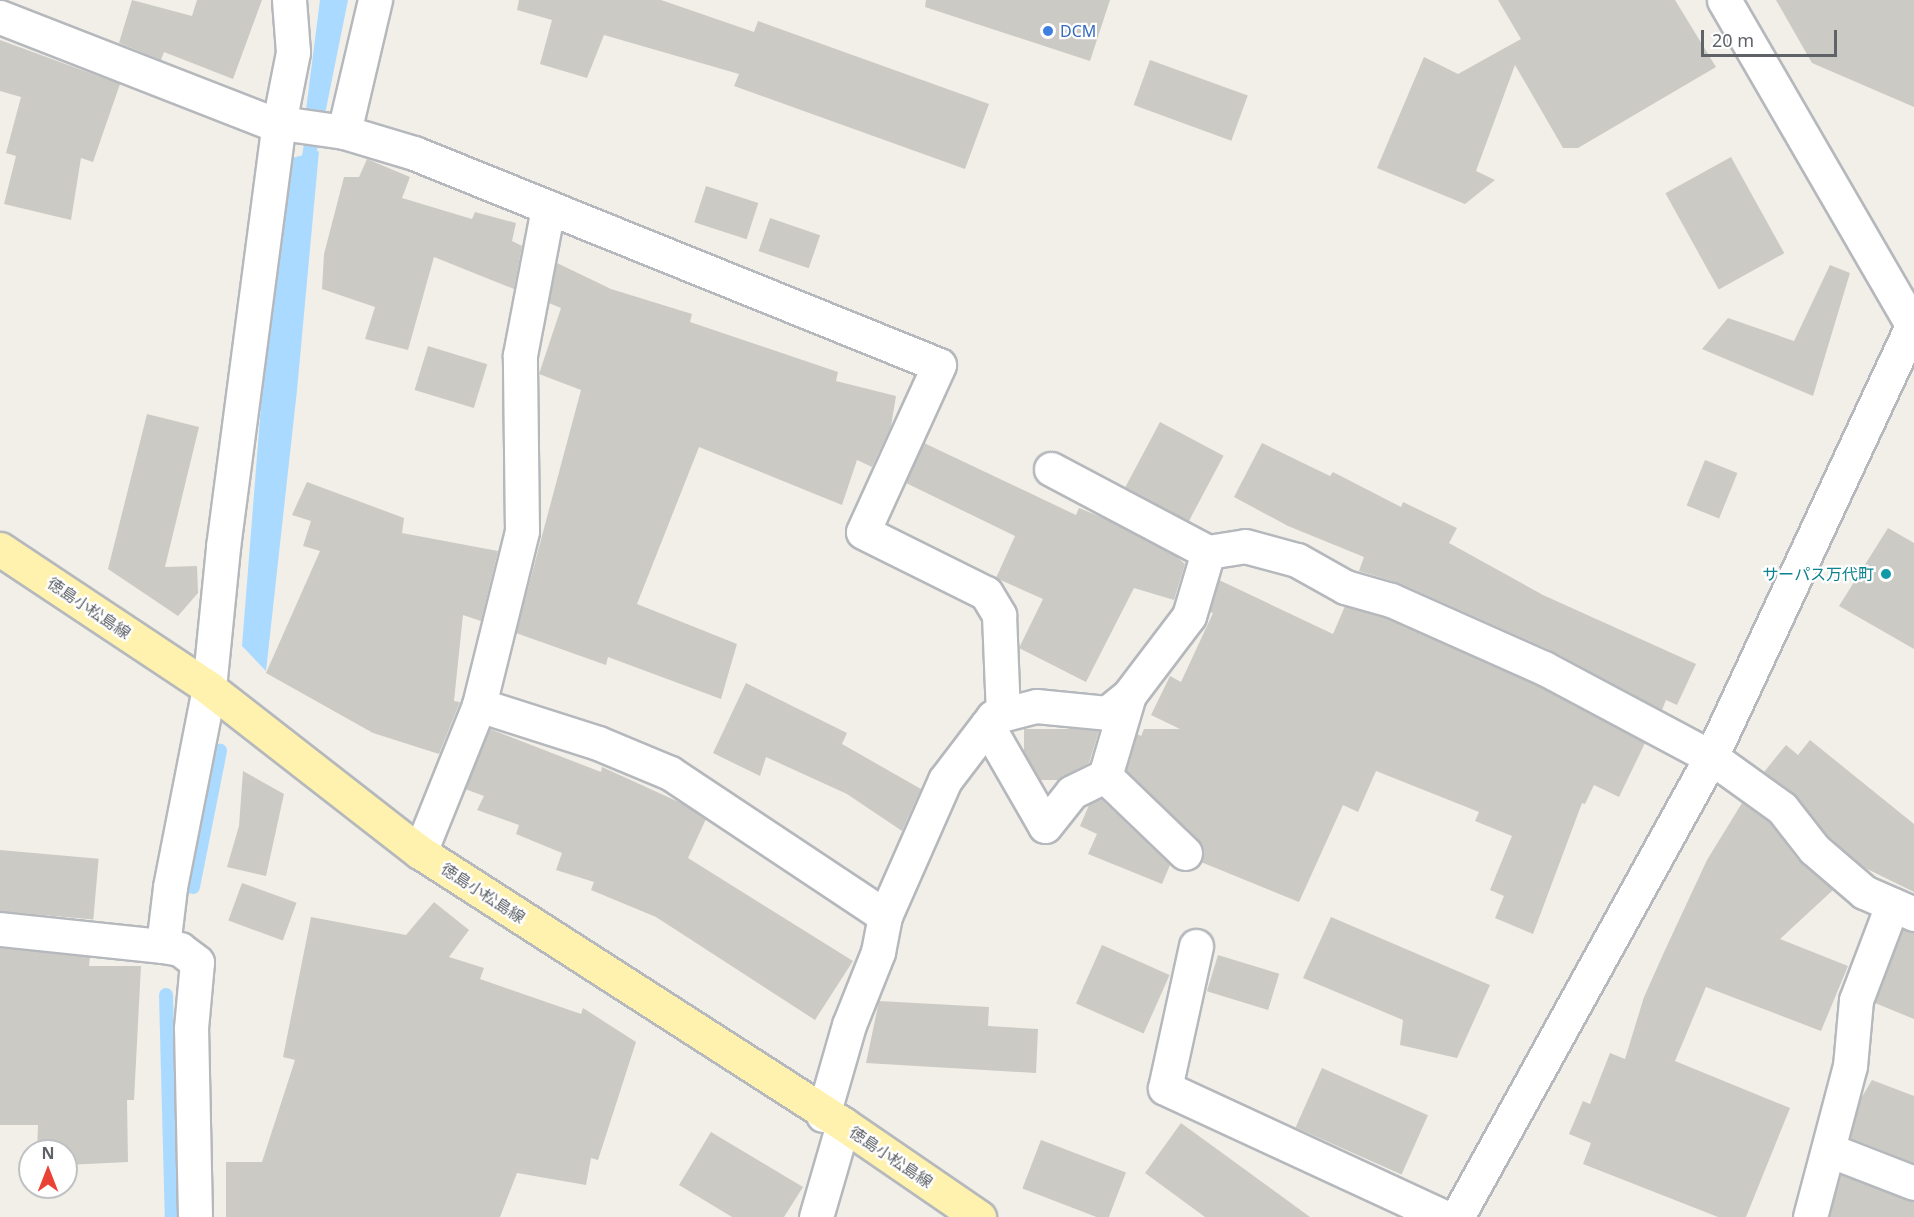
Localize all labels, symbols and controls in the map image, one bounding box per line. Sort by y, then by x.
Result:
scale bar [1704,18,1840,56]
place label: DCM [1060,21,1096,41]
marker: DCM [1041,24,1055,38]
text: 20 m [1712,28,1754,52]
place label: サーパス万代町 [1762,564,1874,584]
marker: サーパス万代町 [1879,567,1893,581]
street label: 徳島小松島線 [44,573,134,643]
street label: 徳島小松島線 [438,859,528,927]
street label: 徳島小松島線 [846,1122,936,1192]
north arrow [18,1139,78,1199]
text: N [41,1142,55,1164]

